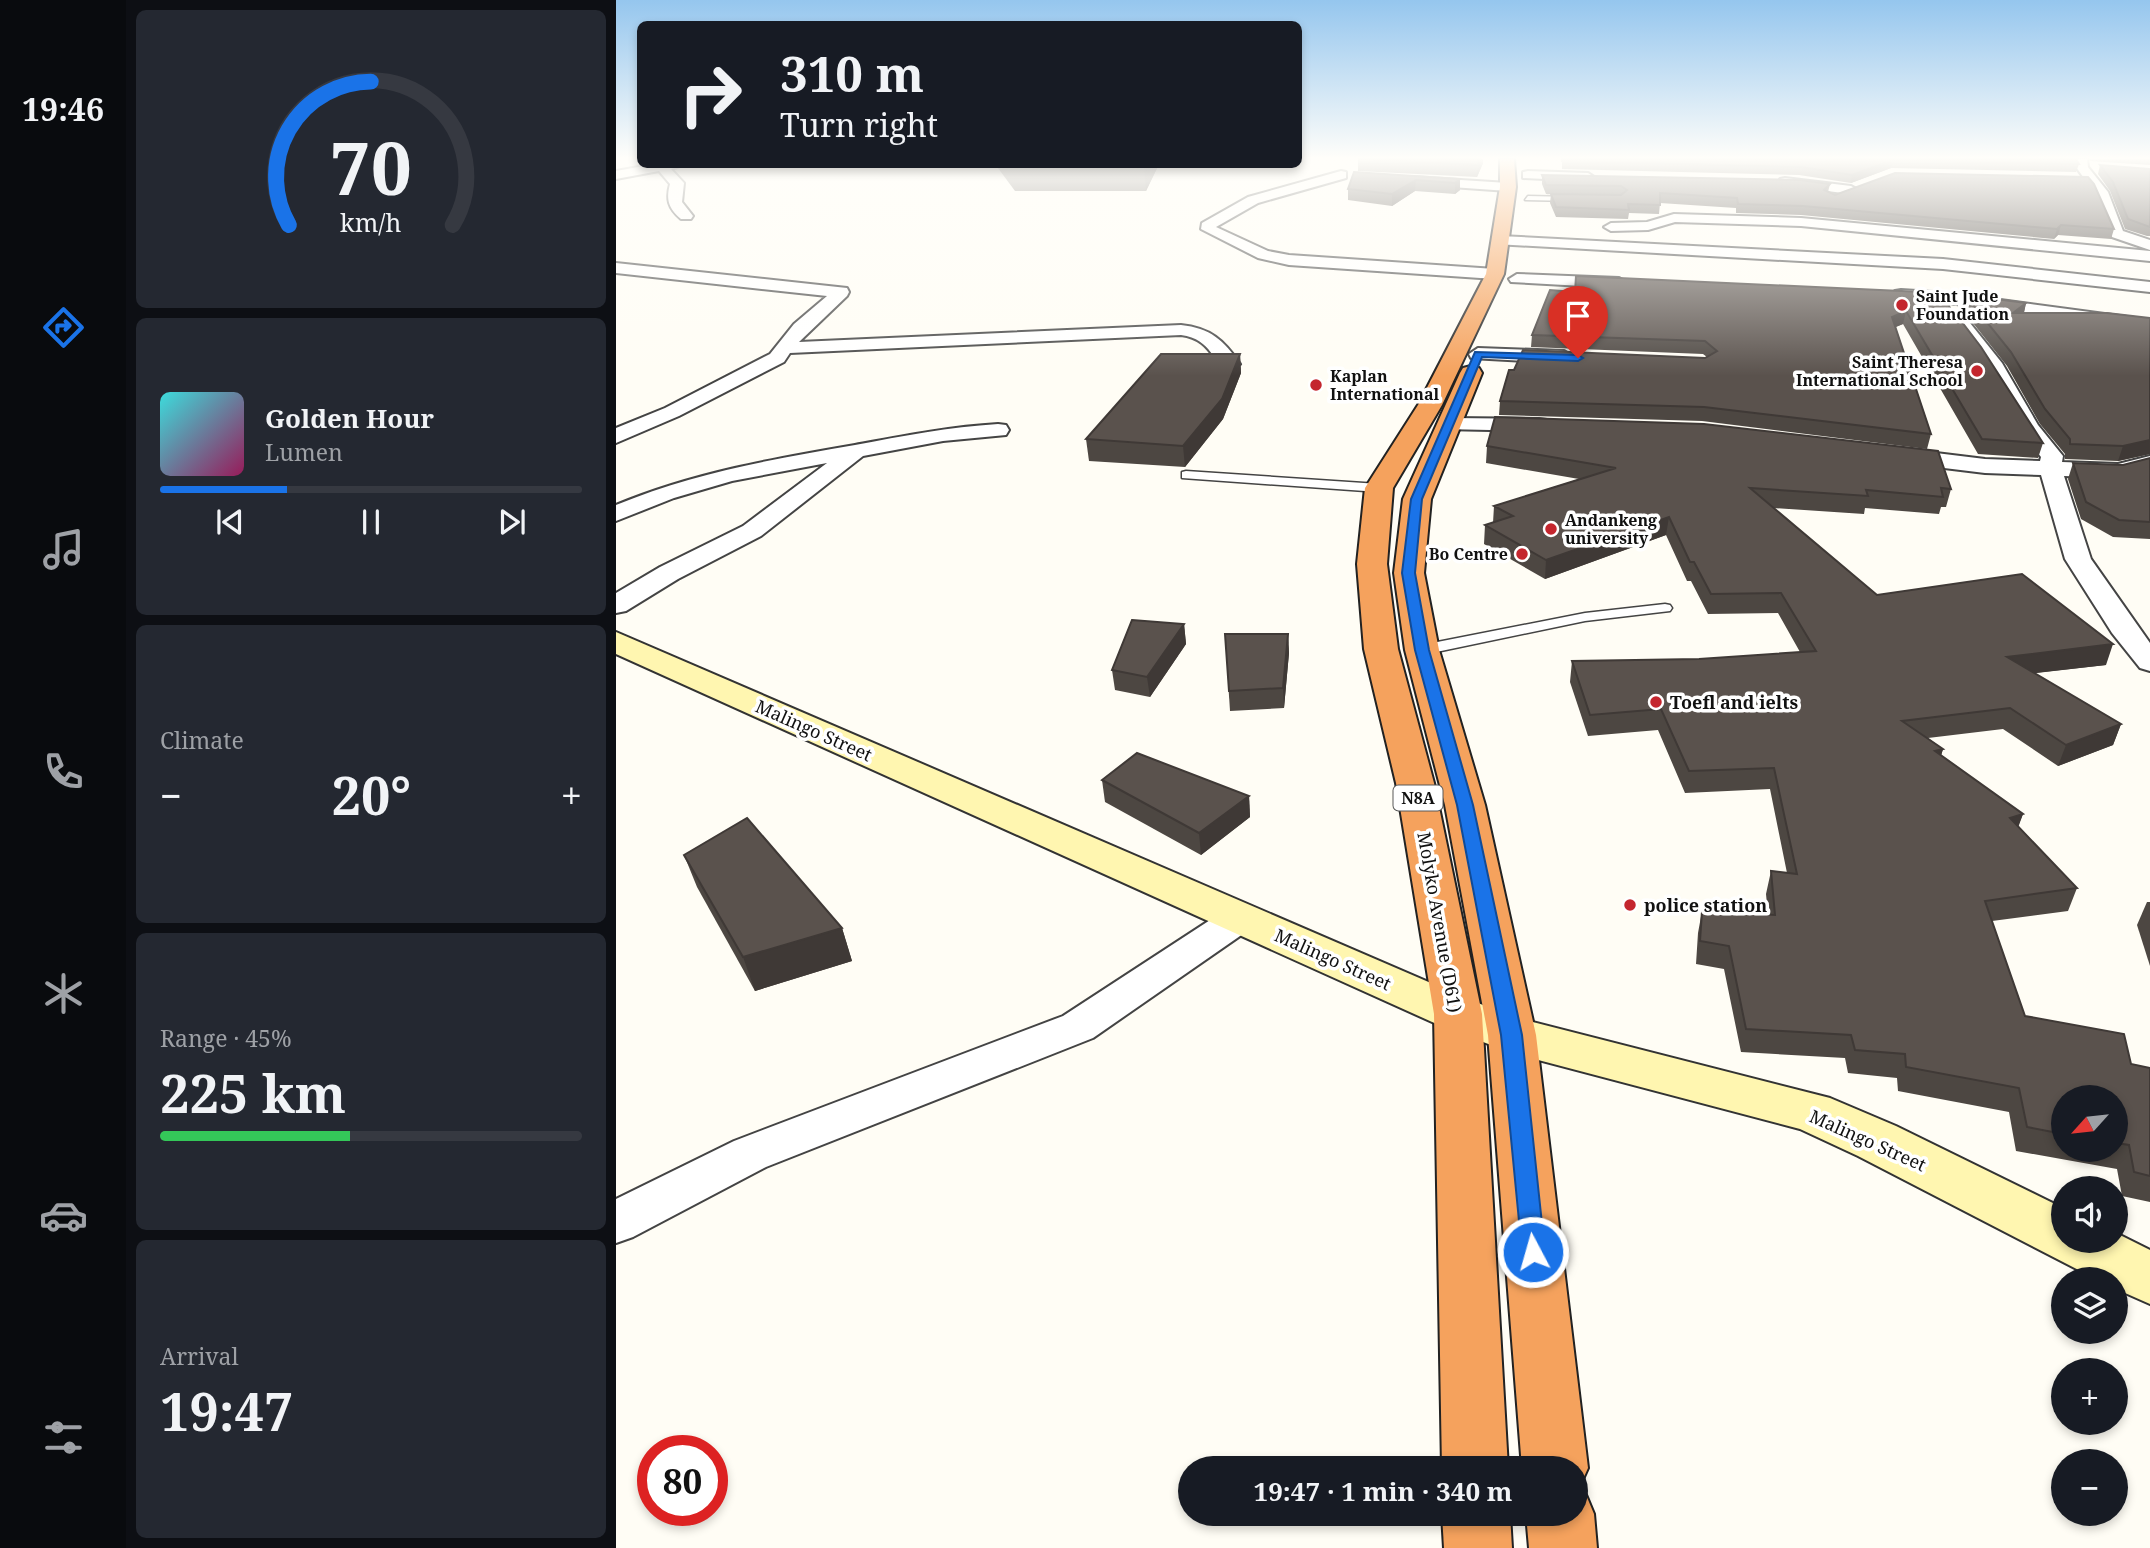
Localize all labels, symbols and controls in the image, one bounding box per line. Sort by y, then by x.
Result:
text: 310 m [780,40,924,106]
icon: right [665,49,756,140]
text: 19:46 [22,87,104,130]
text: Turn right [780,103,938,146]
text: 70 [330,117,412,216]
text: km/h [340,205,402,239]
place label: Saint Jude Foundation [1916,285,2009,325]
pin [1548,286,1608,358]
icon: arrive [1559,297,1597,335]
marker: Saint Jude Foundation [1894,297,1910,313]
icon: directions [39,303,88,352]
place label: Saint Theresa International School [1796,351,1963,391]
marker: Saint Theresa International School [1969,363,1985,379]
place label: Kaplan International [1330,365,1440,405]
marker: Kaplan International [1308,377,1324,393]
text: Golden Hour [265,400,434,436]
text: Lumen [265,436,343,468]
icon: previous [211,503,249,541]
icon: pause [352,503,390,541]
icon: next [493,503,531,541]
place label: Andankeng university [1565,509,1657,549]
marker: Andankeng university [1543,521,1559,537]
icon: music [39,525,88,574]
place label: Bo Centre [1429,543,1508,565]
marker: Bo Centre [1514,546,1530,562]
place label: Toefl and ielts [1670,690,1798,714]
street label: Malingo Street [752,694,876,766]
marker: Toefl and ielts [1648,694,1664,710]
text: Climate [160,724,244,756]
icon: phone [39,747,88,796]
text: 20° [332,759,411,830]
text: − [160,769,182,821]
text: + [561,769,582,821]
road number: N8A [1394,786,1442,810]
street label: Molyko Avenue (D61) [1412,830,1468,1014]
place label: police station [1644,893,1767,917]
marker: police station [1622,897,1638,913]
street label: Malingo Street [1271,923,1395,995]
icon: climate [39,969,88,1018]
text: Range · 45% [160,1022,292,1054]
text: 225 km [160,1057,346,1128]
north arrow [2051,1085,2128,1162]
map controls [2051,1085,2128,1526]
street label: Malingo Street [1806,1104,1930,1176]
button: sound [2051,1176,2128,1253]
icon: car [39,1191,88,1240]
position arrow [1496,1215,1570,1289]
button: layers [2051,1267,2128,1344]
text: Arrival [160,1340,239,1372]
button: + [2051,1358,2128,1435]
text: 19:47 [160,1375,293,1446]
icon: filters [39,1413,88,1462]
speed limit sign: 80 [637,1435,728,1526]
button: − [2051,1449,2128,1526]
text: 19:47 · 1 min · 340 m [1253,1473,1513,1509]

